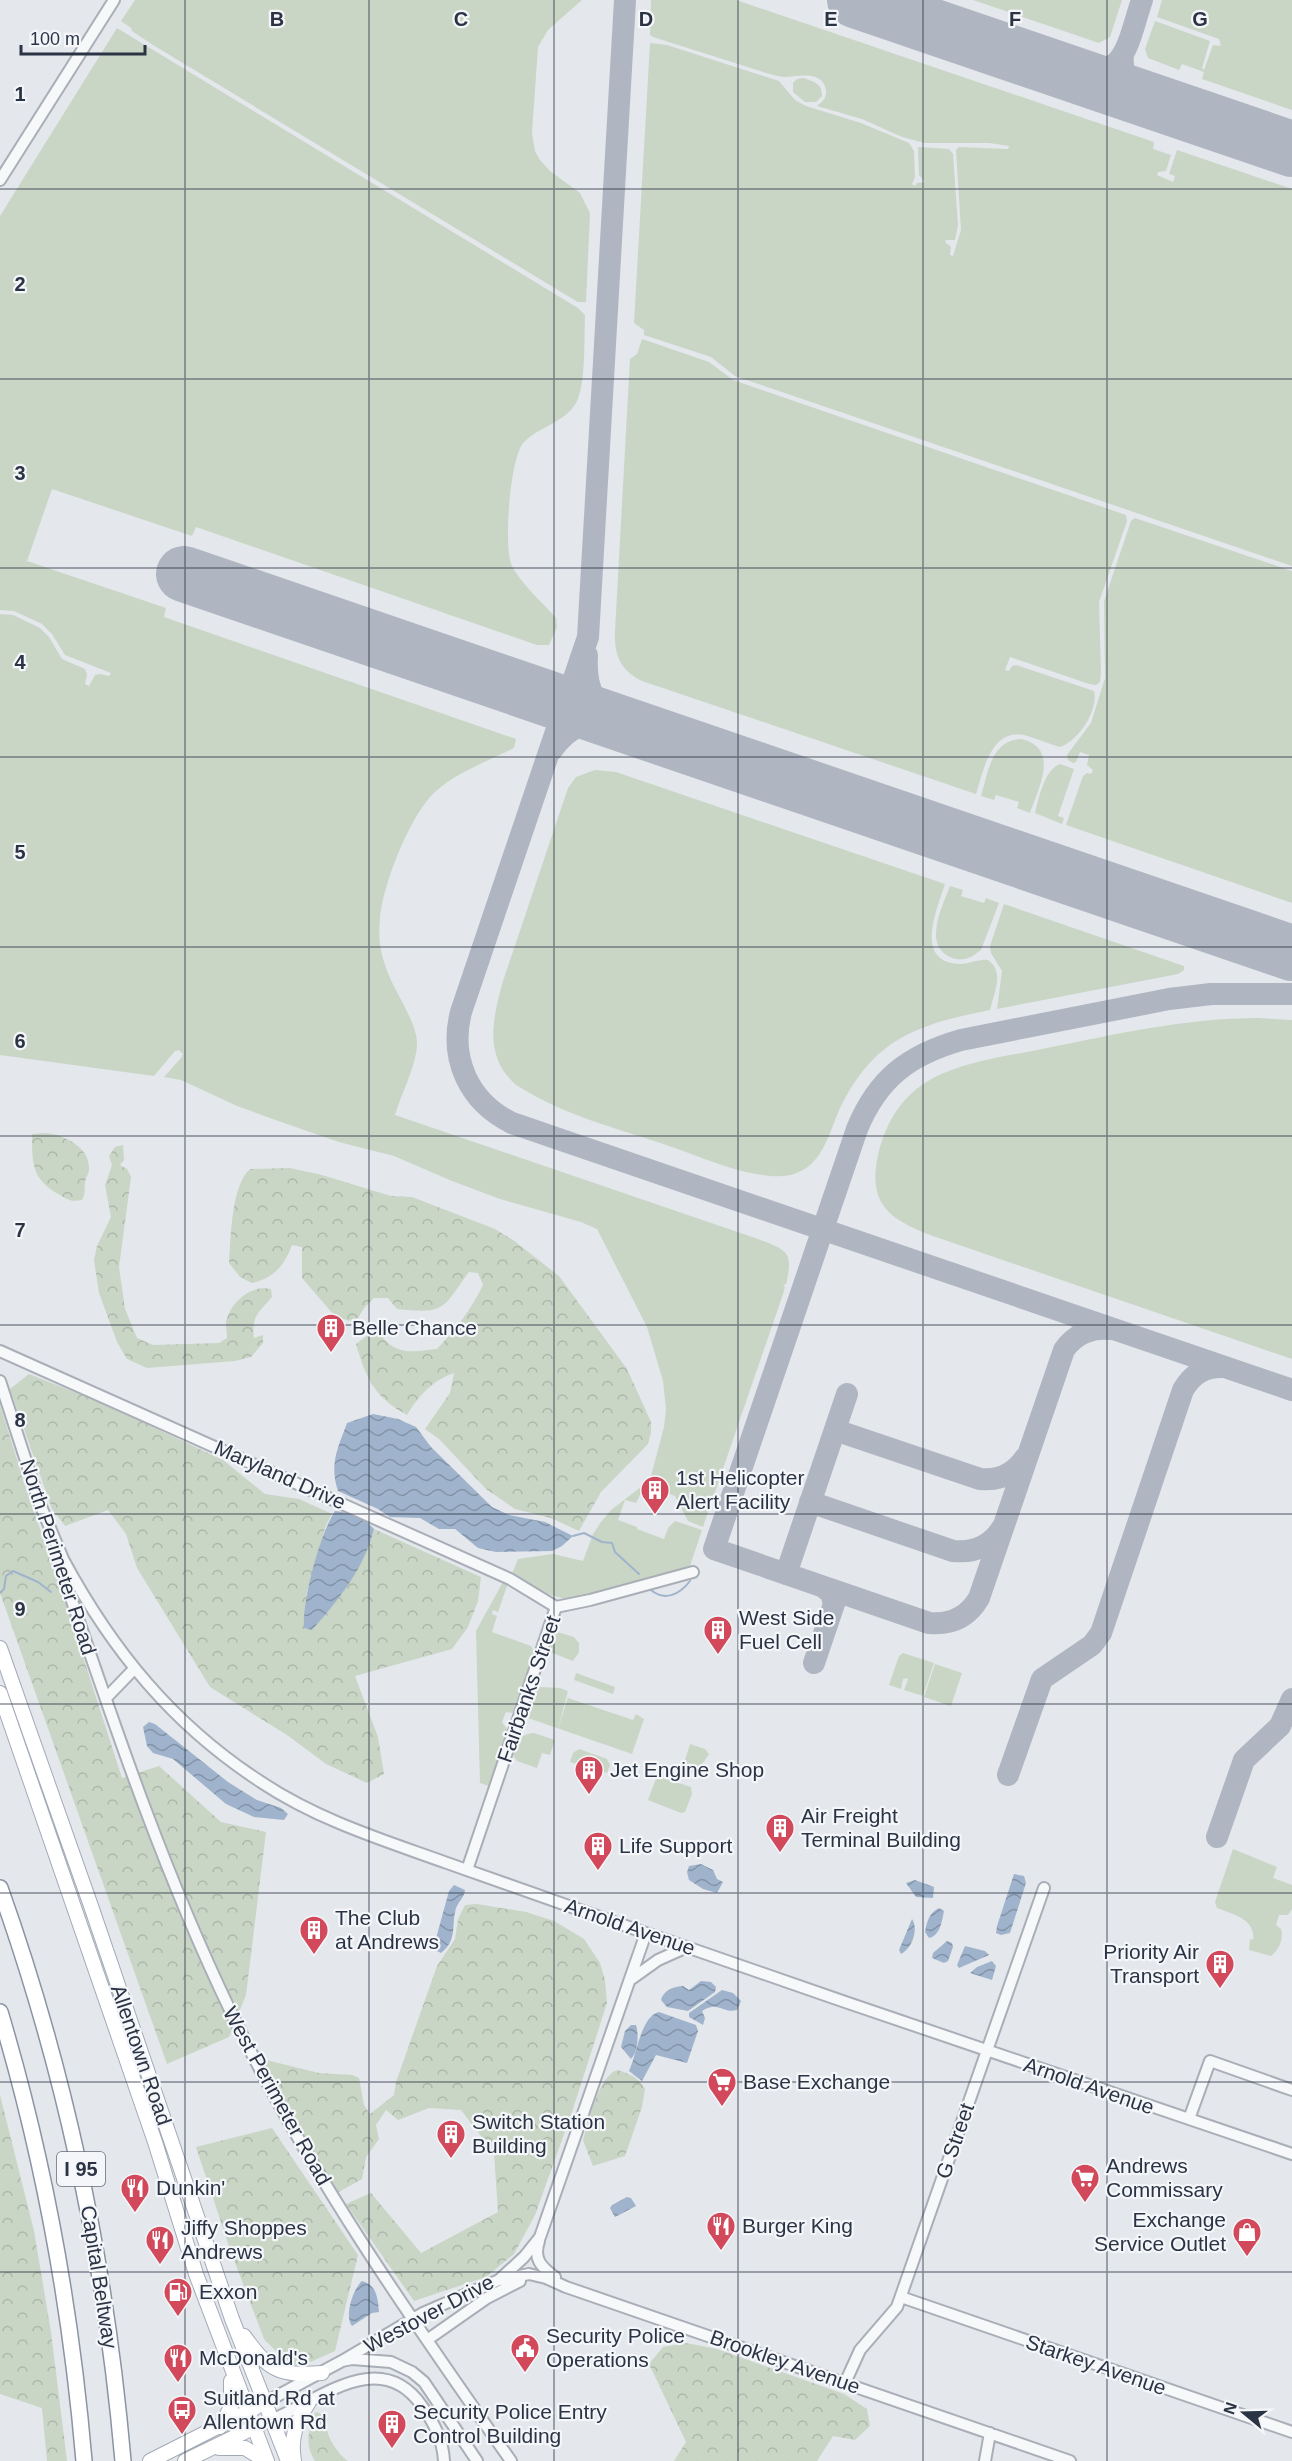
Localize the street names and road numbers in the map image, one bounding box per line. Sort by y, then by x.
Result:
street label: Maryland Drive [211,1435,349,1514]
street label: North Perimeter Road [16,1456,101,1658]
street label: Fairbanks Street [493,1612,565,1765]
street label: Arnold Avenue [562,1893,698,1960]
street label: Allentown Road [107,1982,176,2128]
street label: West Perimeter Road [219,2003,336,2189]
street label: Arnold Avenue [1021,2052,1157,2119]
street label: G Street [931,2100,978,2182]
road number: I 95 [57,2152,105,2186]
street label: Capital Beltway [77,2204,122,2351]
street label: Westover Drive [360,2270,497,2357]
street label: Brookley Avenue [707,2325,863,2398]
street label: Starkey Avenue [1023,2330,1169,2399]

